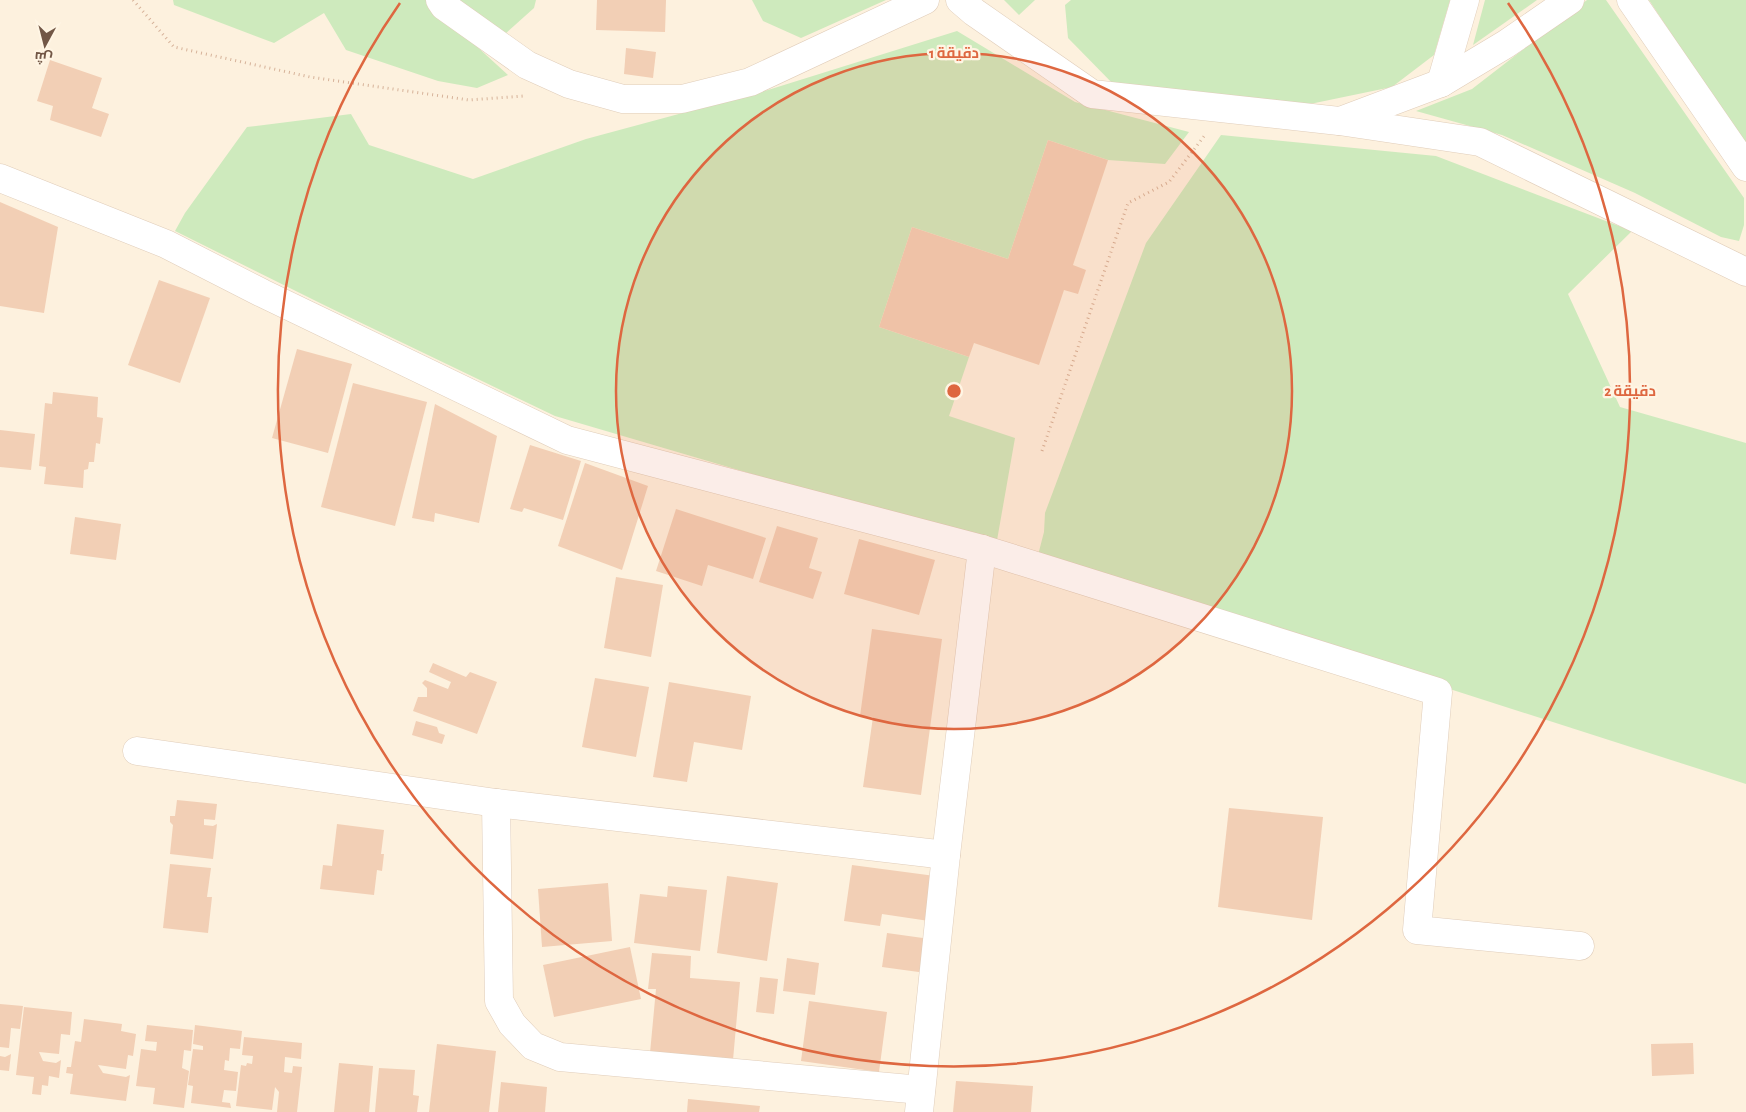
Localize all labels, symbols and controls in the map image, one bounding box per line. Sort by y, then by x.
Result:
north arrow [20,20,70,70]
text: 1 دقيقة [929,46,979,61]
text: ش [33,48,53,67]
centre of rings [945,382,963,400]
text: 2 دقيقة [1604,384,1656,399]

